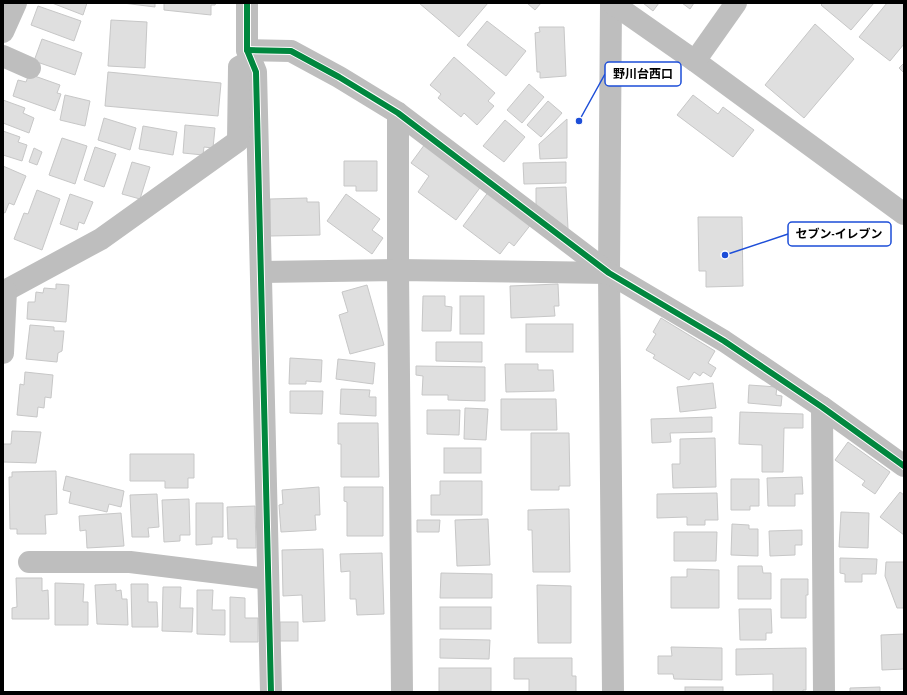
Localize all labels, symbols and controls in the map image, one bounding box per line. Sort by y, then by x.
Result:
callout: 野川台西口 [605,62,681,86]
text: 野川台西口 [613,67,673,81]
callout: セブン-イレブン [788,222,891,246]
text: セブン-イレブン [795,227,883,241]

